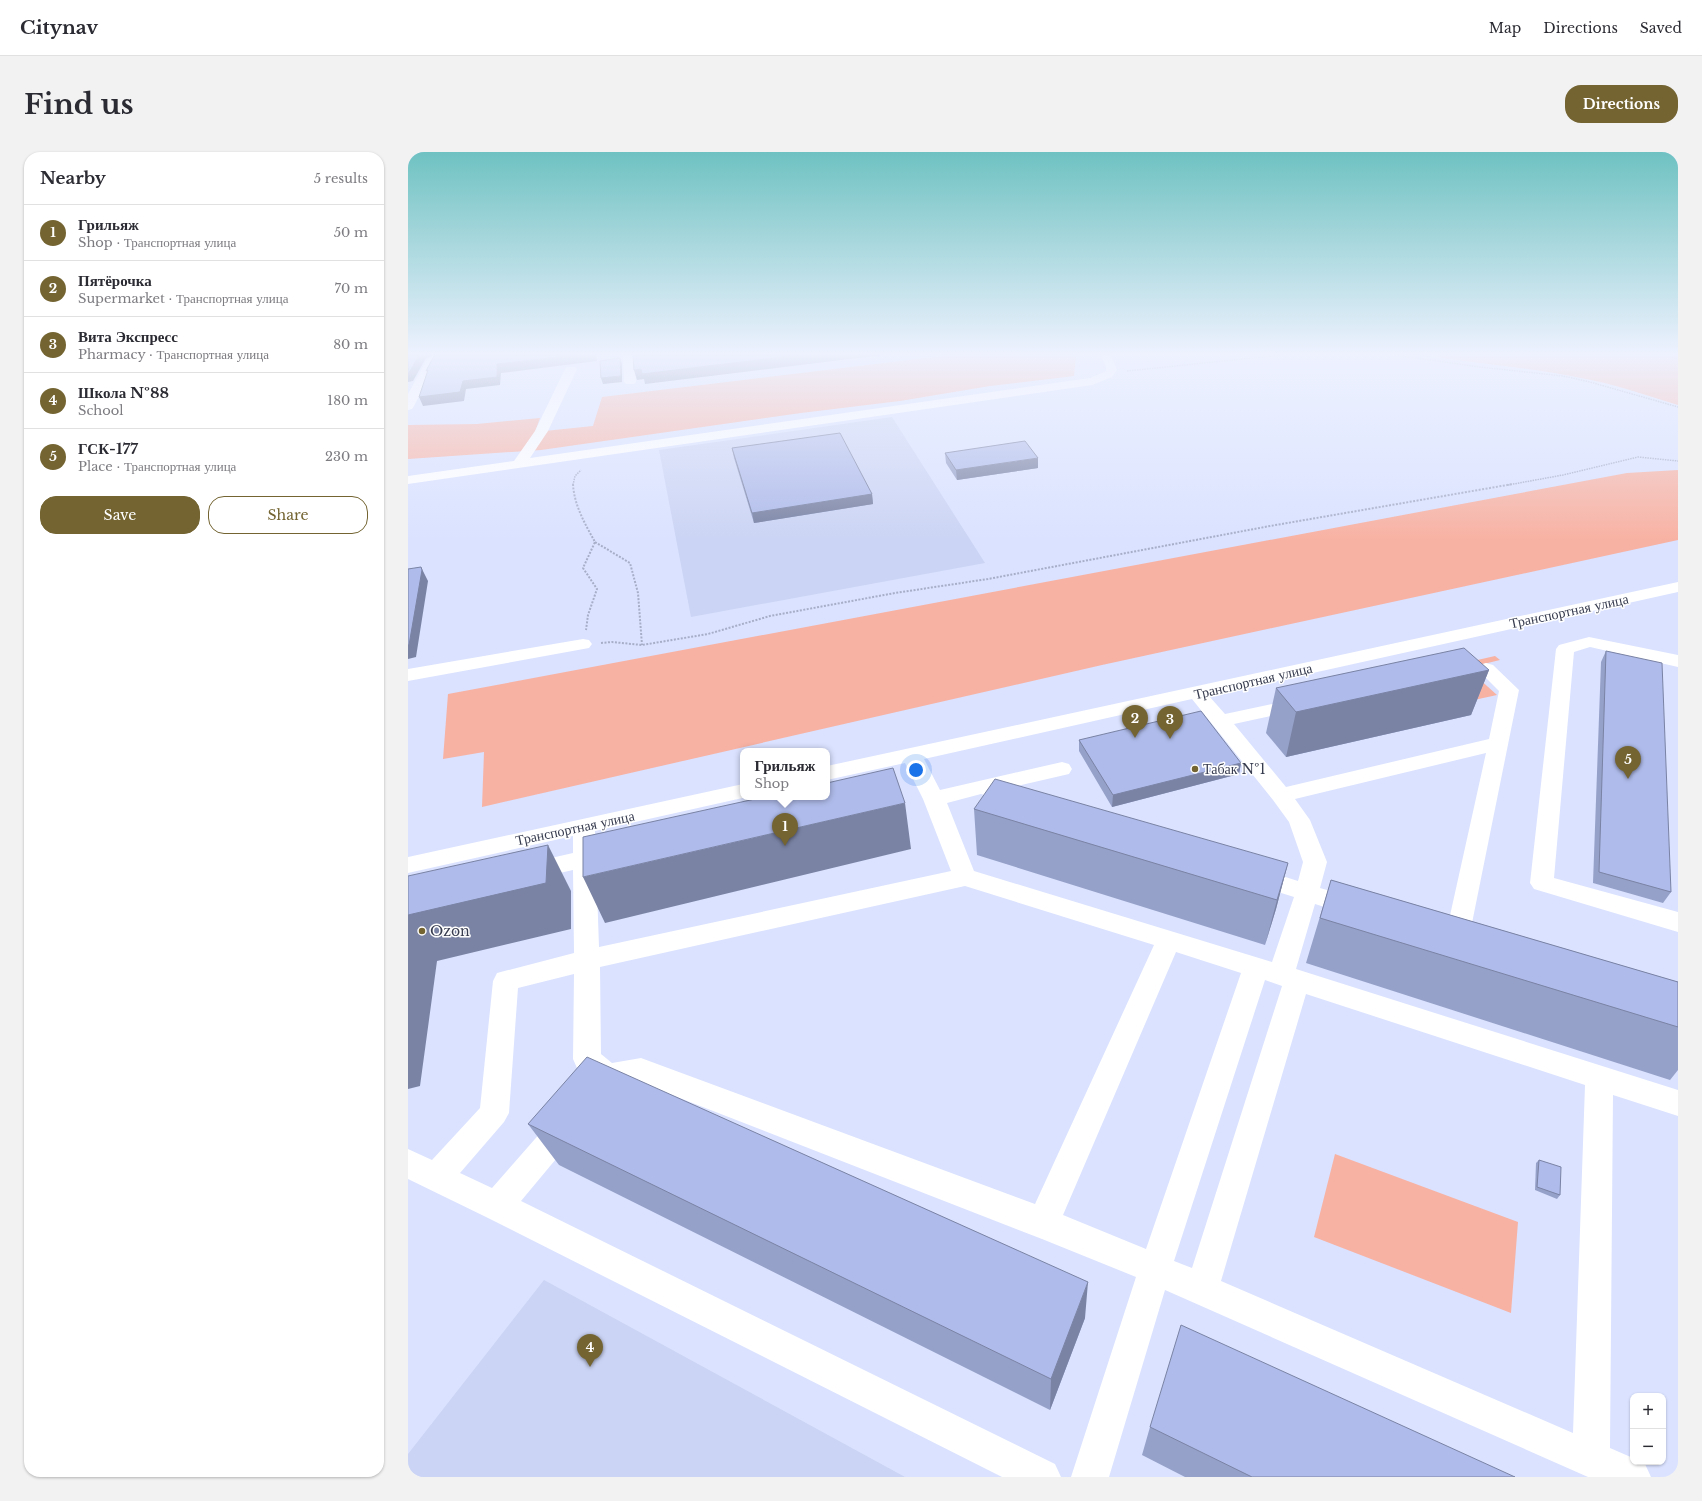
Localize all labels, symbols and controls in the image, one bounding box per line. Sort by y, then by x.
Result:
text: Citynav [20,16,98,39]
text: Map [1489,19,1521,37]
text: Directions [1543,19,1618,37]
text: Saved [1640,19,1682,37]
button: Directions [1565,85,1678,123]
text: Find us [24,87,134,122]
text: Nearby [40,168,106,189]
text: 5 results [314,170,368,187]
text: Грильяж [78,215,139,234]
text: 1 [50,224,56,241]
text: 50 m [334,224,368,241]
text: Shop · Транспортная улица [78,234,236,251]
text: Пятёрочка [78,271,152,290]
text: 2 [49,280,57,297]
text: 70 m [335,280,368,297]
text: Supermarket · Транспортная улица [78,290,288,307]
text: Вита Экспресс [78,327,178,346]
text: 3 [49,336,57,353]
text: 80 m [333,336,368,353]
text: Pharmacy · Транспортная улица [78,346,269,363]
text: Школа №88 [78,383,169,402]
text: 4 [49,392,57,409]
text: 180 m [327,392,368,409]
text: School [78,402,124,419]
text: ГСК-177 [78,439,138,458]
text: 5 [49,448,57,465]
text: 230 m [325,448,368,465]
text: Place · Транспортная улица [78,458,236,475]
button: Save [40,496,200,534]
button: Share [208,496,368,534]
street label: Транспортная улица [1508,589,1631,632]
street label: Транспортная улица [1192,658,1315,703]
pin: 2 [1122,705,1148,738]
pin: 3 [1157,706,1183,739]
pin: 5 [1615,746,1641,779]
popup [740,748,830,800]
text: Грильяж [755,756,815,775]
your location [906,760,926,780]
place label: Табак №1 [1203,760,1266,778]
marker: Табак №1 [1190,764,1200,774]
text: Shop [755,775,789,792]
street label: Транспортная улица [514,806,637,849]
pin: 1 [772,813,798,846]
place label: Ozon [430,922,470,940]
marker: Ozon [417,926,427,936]
pin: 4 [577,1334,603,1367]
map controls [1630,1393,1666,1465]
button: + [1630,1393,1666,1429]
button: − [1630,1429,1666,1465]

